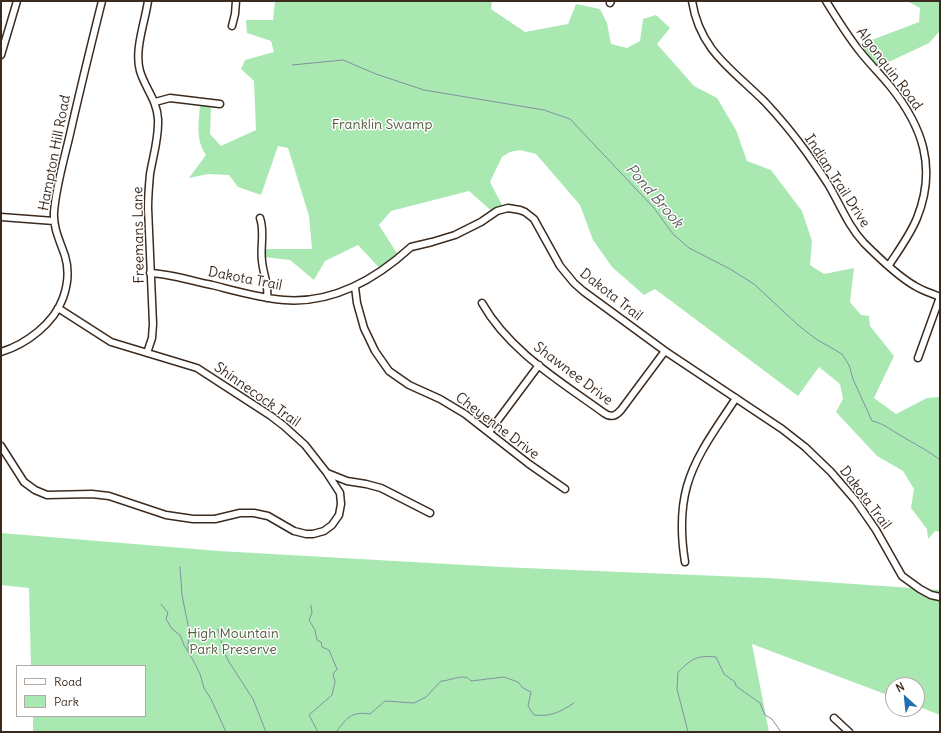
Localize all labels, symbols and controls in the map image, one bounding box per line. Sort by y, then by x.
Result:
street label: Algonquin Road [852,24,926,114]
street label: Hampton Hill Road [36,94,74,212]
park label: Franklin Swamp [332,117,432,133]
street label: Indian Trail Drive [801,131,873,231]
water label: Pond Brook [621,160,687,232]
street label: Freemans Lane [130,186,148,284]
street label: Dakota Trail [207,264,283,294]
street label: Dakota Trail [576,265,646,325]
street label: Shawnee Drive [530,339,616,409]
street label: Shinnecock Trail [211,359,303,431]
street label: Cheyenne Drive [452,389,542,463]
street label: Dakota Trail [836,463,894,533]
park label: High Mountain Park Preserve [187,626,279,658]
legend [16,665,146,717]
text: Road [54,674,82,689]
north arrow [885,677,925,717]
text: N [893,679,907,695]
text: Park [54,694,79,709]

